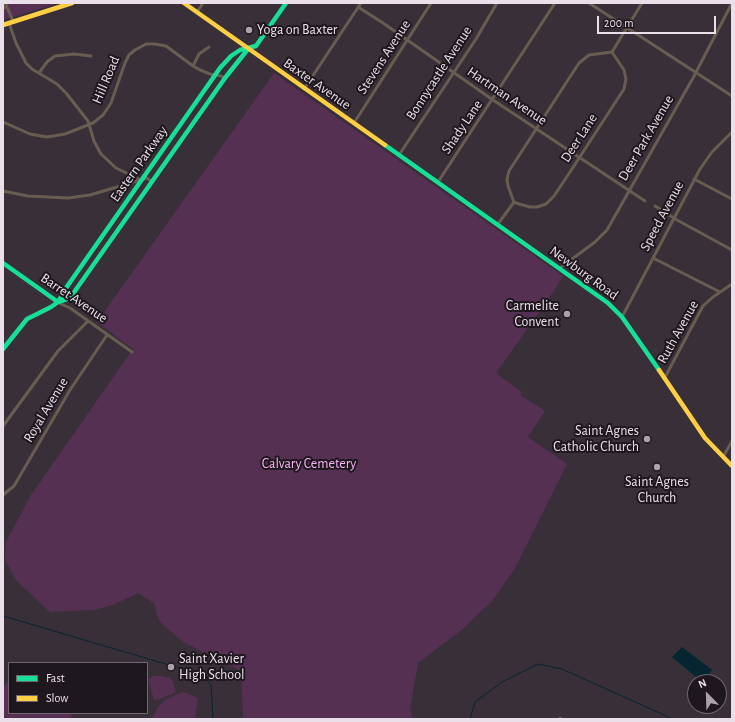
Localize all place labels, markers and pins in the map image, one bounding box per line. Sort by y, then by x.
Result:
place label: Yoga on Baxter [257,22,337,38]
marker: Yoga on Baxter [244,25,254,35]
place label: Carmelite Convent [506,298,559,330]
marker: Carmelite Convent [562,309,572,319]
place label: Saint Agnes Catholic Church [553,423,639,456]
marker: Saint Agnes Catholic Church [642,434,652,444]
marker: Saint Agnes Church [652,462,662,472]
place label: Saint Agnes Church [625,474,689,506]
place label: Saint Xavier High School [179,651,245,684]
marker: Saint Xavier High School [166,662,176,672]

